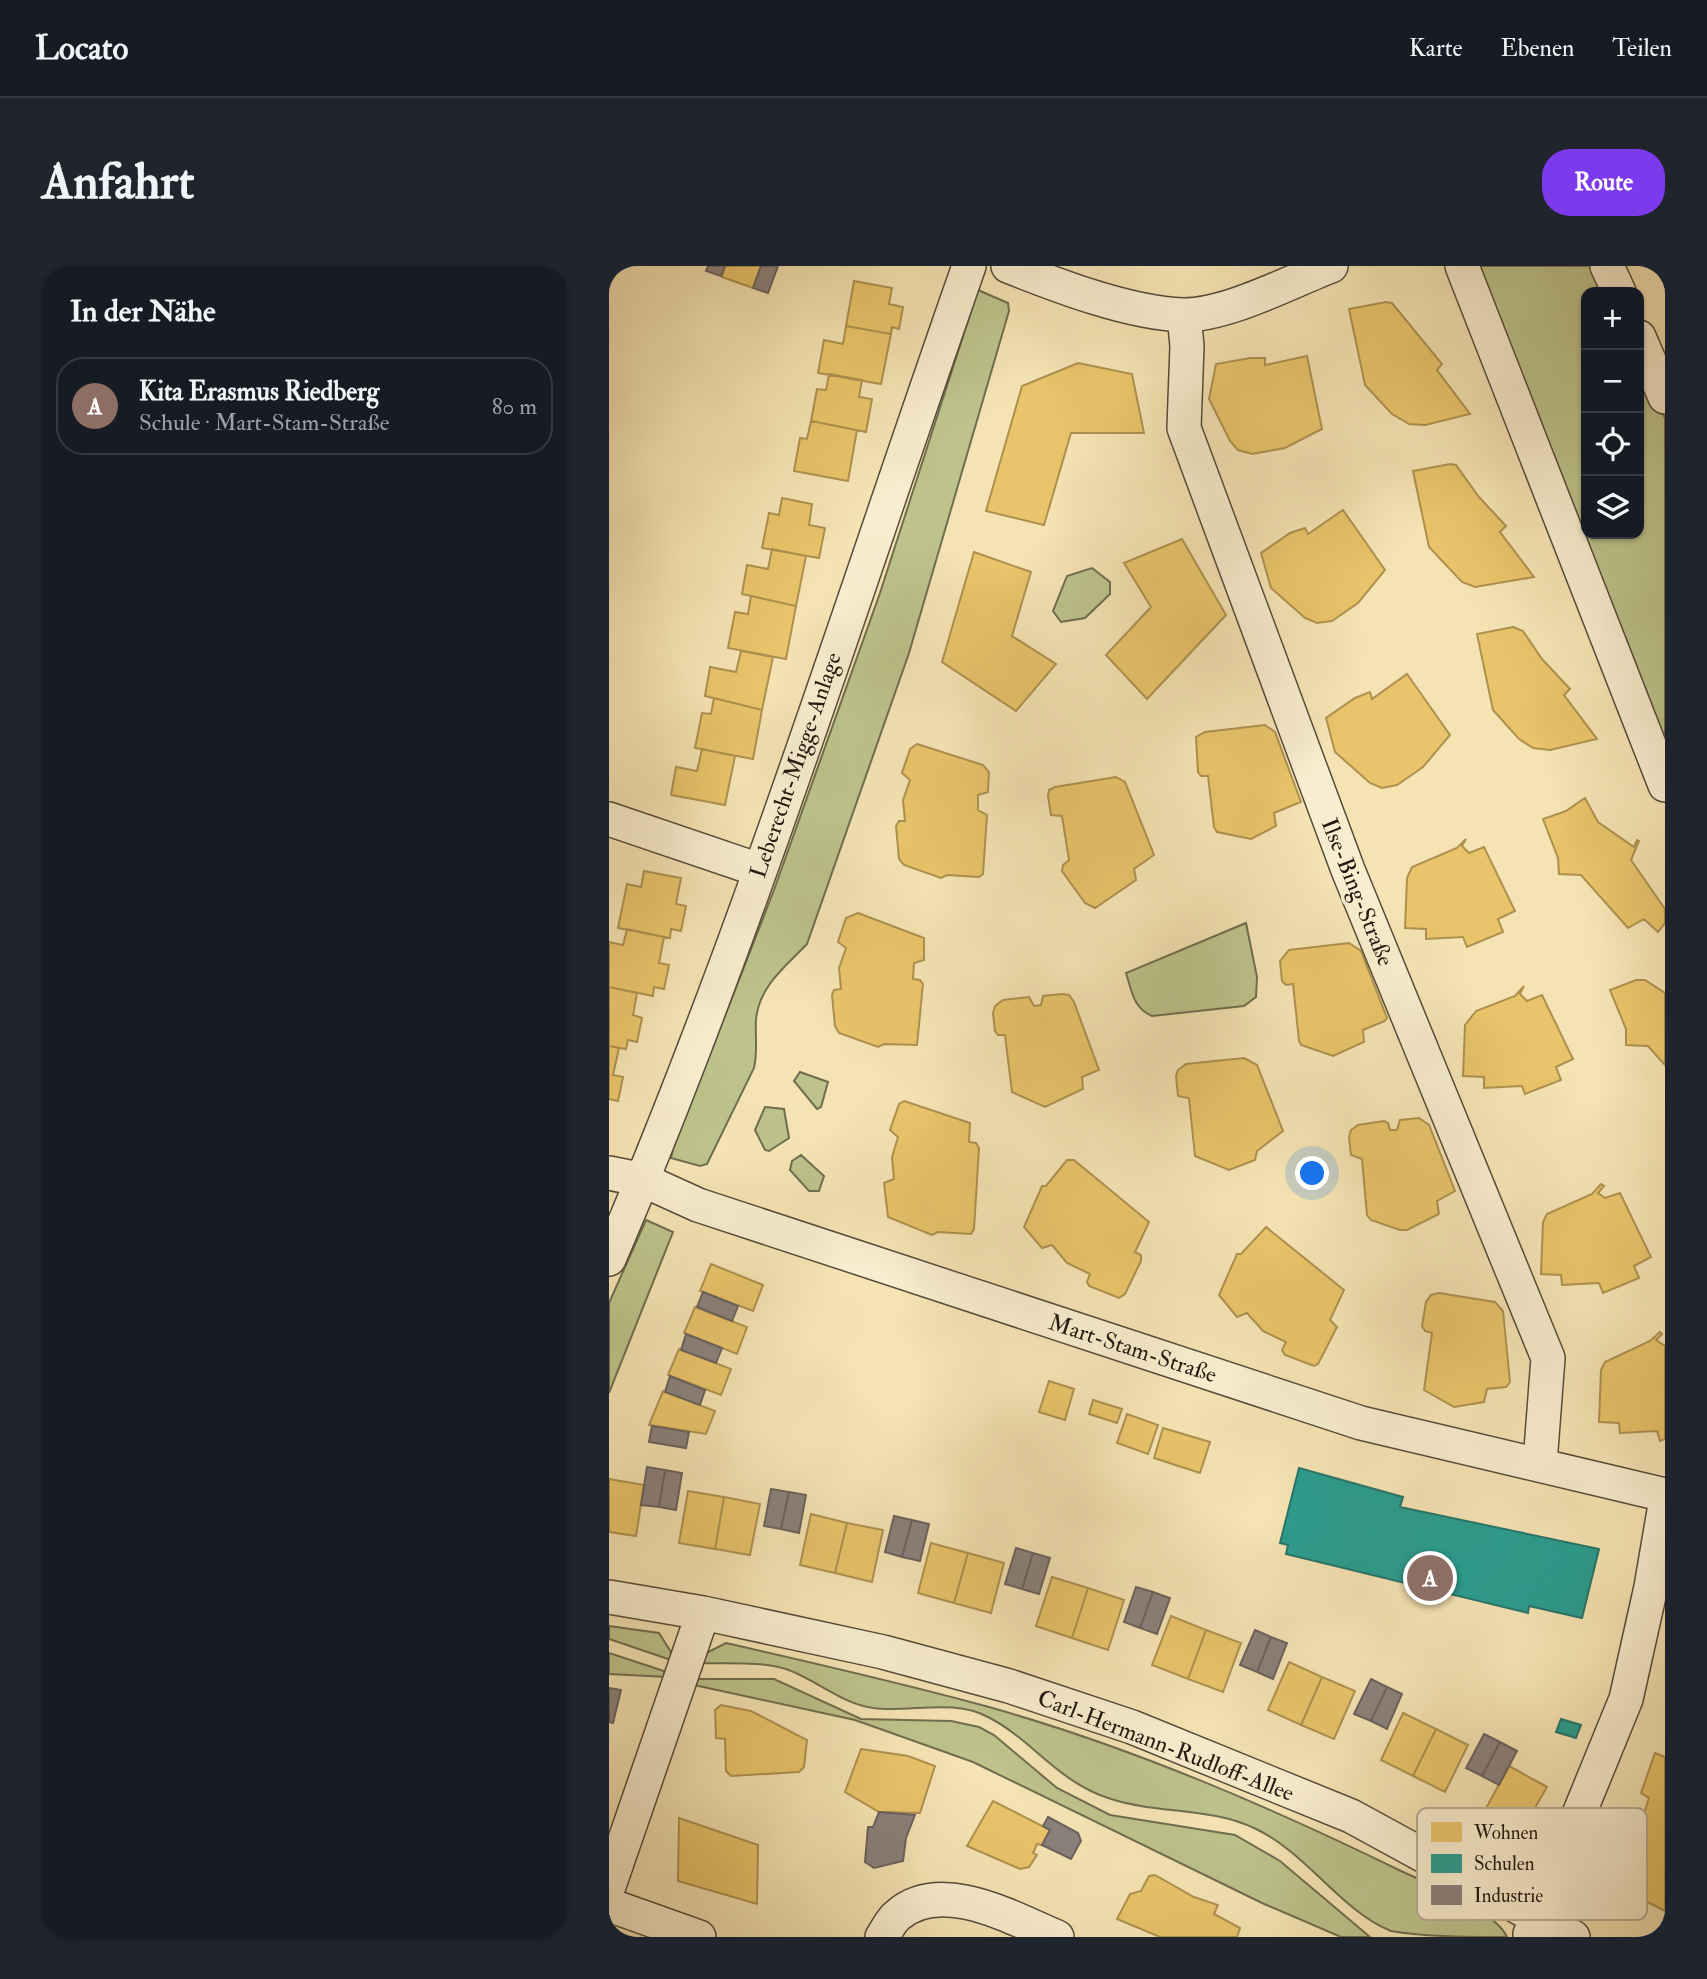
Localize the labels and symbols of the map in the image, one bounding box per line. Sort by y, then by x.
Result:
street label: Leberecht-Migge-Anlage [743,648,848,882]
street label: Ilse-Bing-Straße [1315,814,1400,971]
your location [1295,1156,1329,1190]
street label: Mart-Stam-Straße [1045,1308,1221,1389]
pin: A [1407,1552,1453,1604]
street label: Carl-Hermann-Rudloff-Allee [1033,1683,1299,1808]
legend [1417,1808,1647,1920]
text: Wohnen [1473,1821,1538,1845]
text: Schulen [1474,1852,1535,1876]
text: Industrie [1474,1884,1543,1908]

